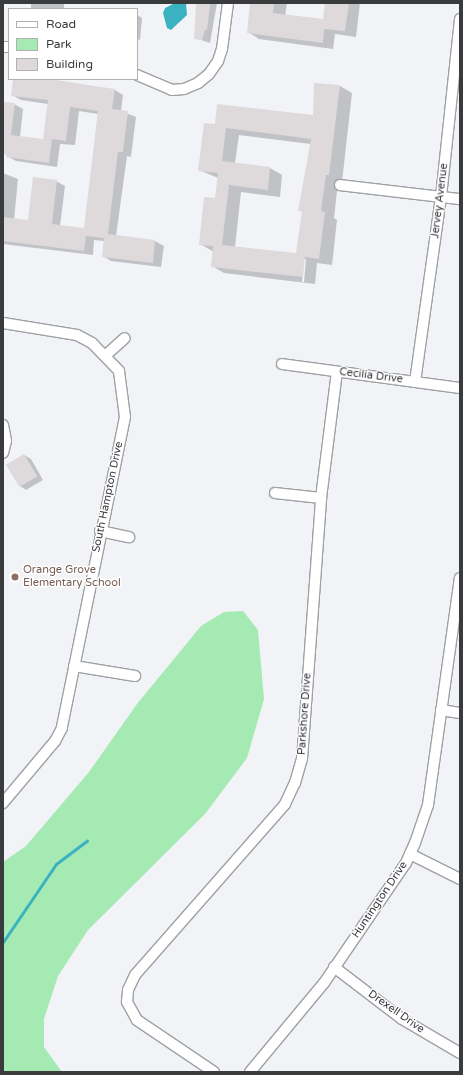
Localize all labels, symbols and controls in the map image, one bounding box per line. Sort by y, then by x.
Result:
legend [8,8,138,80]
text: Road [46,17,76,31]
text: Park [46,37,72,51]
text: Building [46,57,93,71]
street label: Jervey Avenue [429,163,451,239]
street label: Cecilia Drive [338,366,404,386]
street label: South Hampton Drive [90,440,126,554]
place label: Orange Grove Elementary School [23,564,121,590]
marker: Orange Grove Elementary School [10,572,20,582]
street label: Parkshore Drive [296,672,314,756]
street label: Huntington Drive [350,859,410,941]
street label: Drexell Drive [365,988,427,1036]

